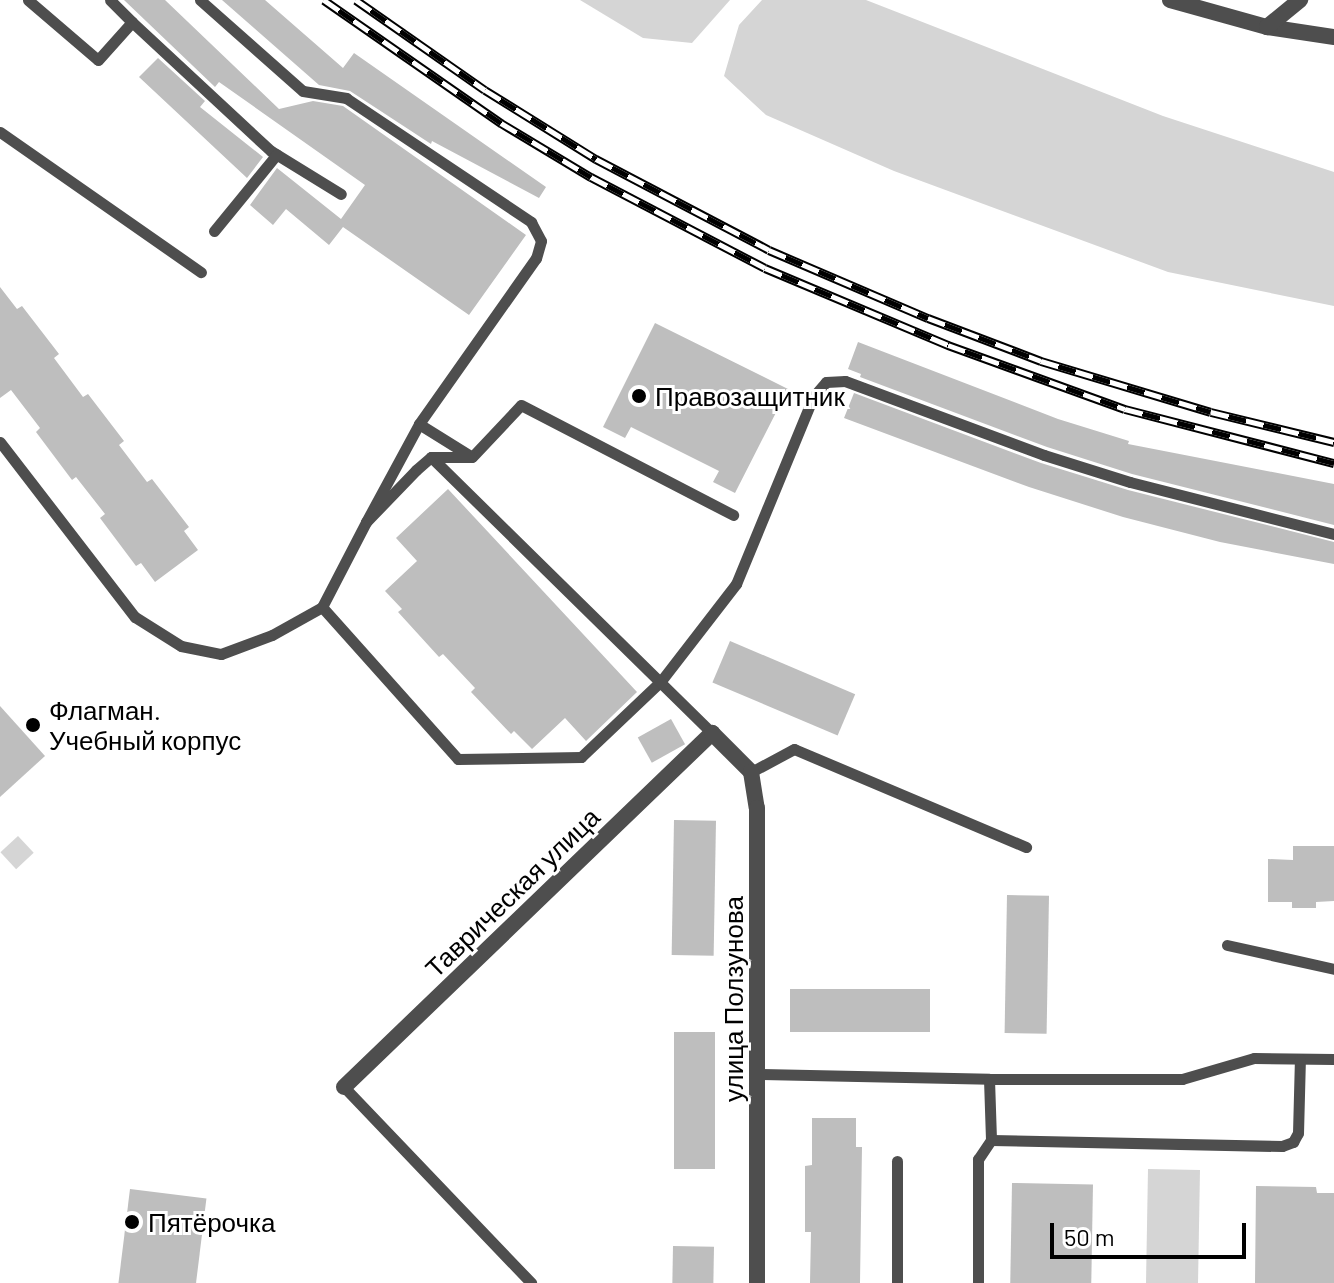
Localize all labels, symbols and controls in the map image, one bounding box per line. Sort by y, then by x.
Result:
place label: Правозащитник [655,380,845,412]
marker: Правозащитник [630,387,648,405]
place label: Флагман. Учебный корпус [49,694,241,756]
marker: Флагман. Учебный корпус [24,716,42,734]
street label: Таврическая улица [418,801,606,983]
street label: улица Ползунова [717,896,749,1102]
place label: Пятёрочка [148,1206,275,1238]
scale bar [1054,1207,1250,1257]
marker: Пятёрочка [123,1213,141,1231]
text: 50 m [1064,1222,1115,1251]

